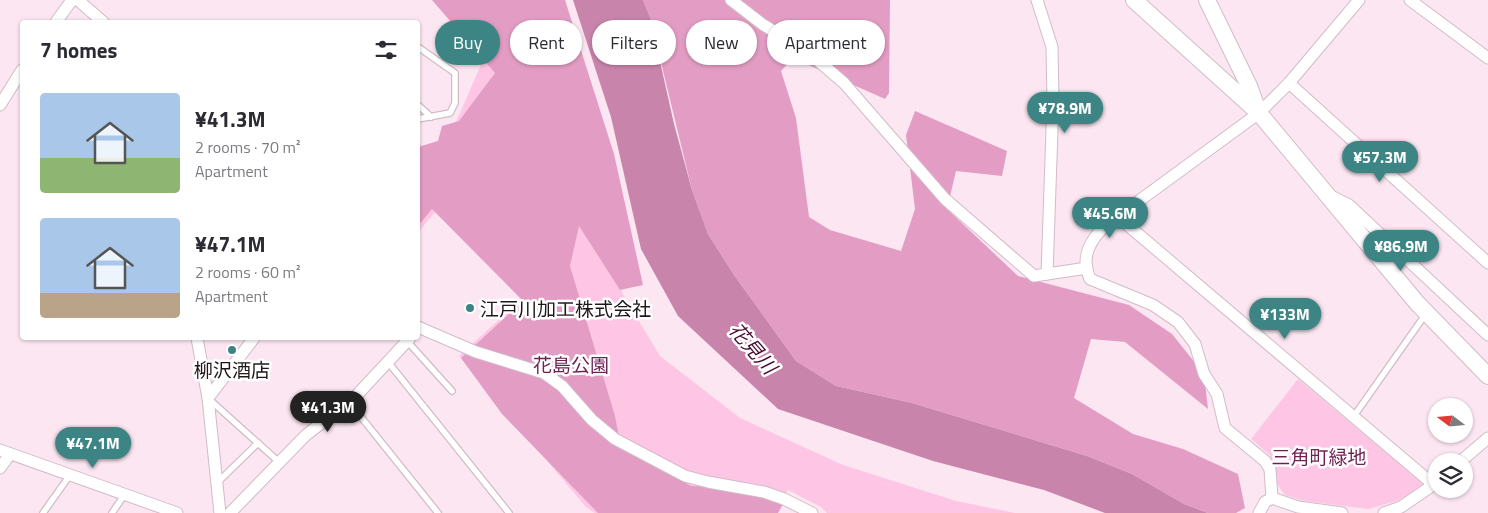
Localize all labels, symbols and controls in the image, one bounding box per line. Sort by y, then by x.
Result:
chip: Buy [435,20,500,65]
chip: Rent [510,20,582,65]
chip: Filters [592,20,676,65]
chip: New [686,20,757,65]
chip: Apartment [767,20,885,65]
text: 7 homes [40,34,117,66]
icon: filters [372,36,400,64]
pin: ¥78.9M [1024,92,1106,134]
text: ¥78.9M [1038,96,1092,120]
text: ¥41.3M [195,103,265,135]
icon: home [80,113,140,173]
text: 2 rooms · 70 m² [195,135,300,159]
pin: ¥57.3M [1339,140,1421,183]
text: ¥57.3M [1353,145,1407,169]
text: Apartment [195,159,268,183]
pin: ¥45.6M [1069,196,1151,239]
text: ¥45.6M [1083,201,1137,225]
text: ¥47.1M [195,228,265,260]
pin: ¥86.9M [1360,230,1442,272]
text: ¥86.9M [1374,234,1428,258]
icon: home [80,238,140,298]
text: 2 rooms · 60 m² [195,260,300,284]
text: Apartment [195,284,268,308]
place label: 江戸川加工株式会社 [480,294,651,323]
pin: ¥133M [1250,298,1320,340]
marker: 江戸川加工株式会社 [464,302,476,314]
text: ¥133M [1260,302,1310,326]
water label: 花見川 [722,315,786,382]
marker: 柳沢酒店 [226,344,238,356]
park label: 花島公園 [533,350,609,379]
place label: 柳沢酒店 [194,355,270,384]
pin: ¥41.3M [287,390,369,433]
text: ¥41.3M [301,395,355,419]
north arrow [1428,398,1472,442]
map controls [1428,398,1473,498]
pin: ¥47.1M [52,426,134,469]
text: ¥47.1M [66,431,120,455]
park label: 三角町緑地 [1271,442,1367,471]
button: layers [1428,453,1473,498]

